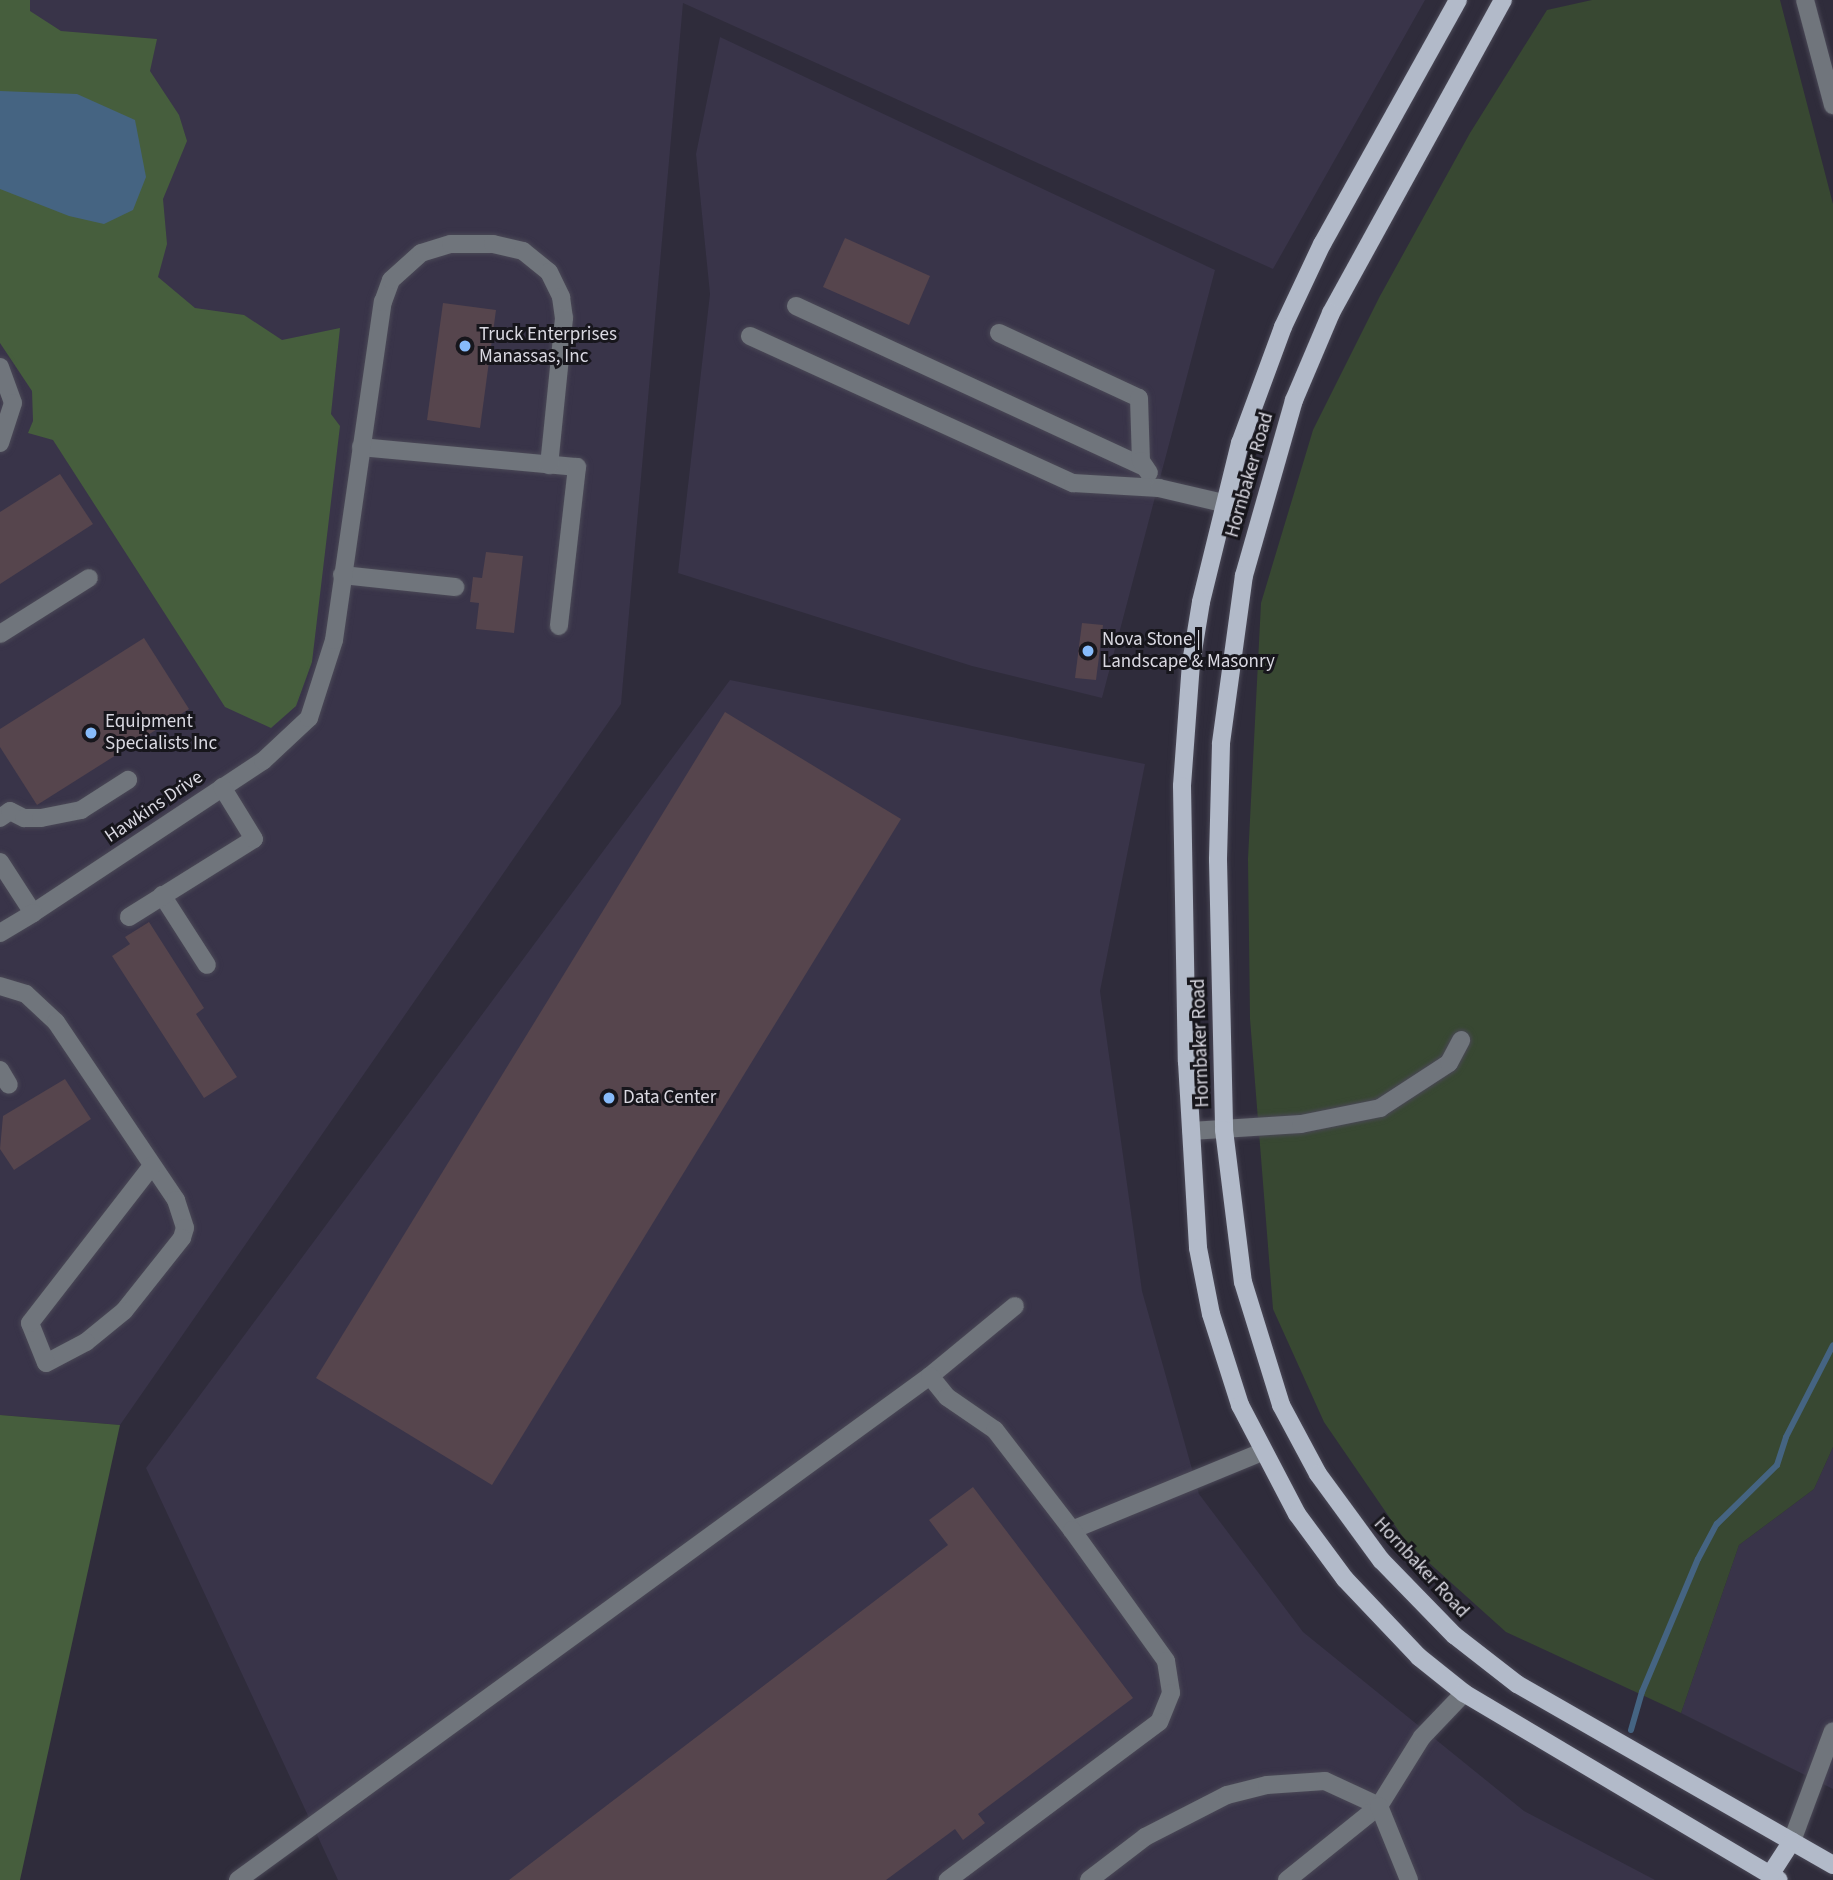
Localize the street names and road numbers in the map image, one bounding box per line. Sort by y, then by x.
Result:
street label: Hornbaker Road [1221,410,1279,540]
street label: Hawkins Drive [101,766,207,848]
street label: Hornbaker Road [1187,978,1215,1108]
street label: Hornbaker Road [1369,1513,1473,1623]

